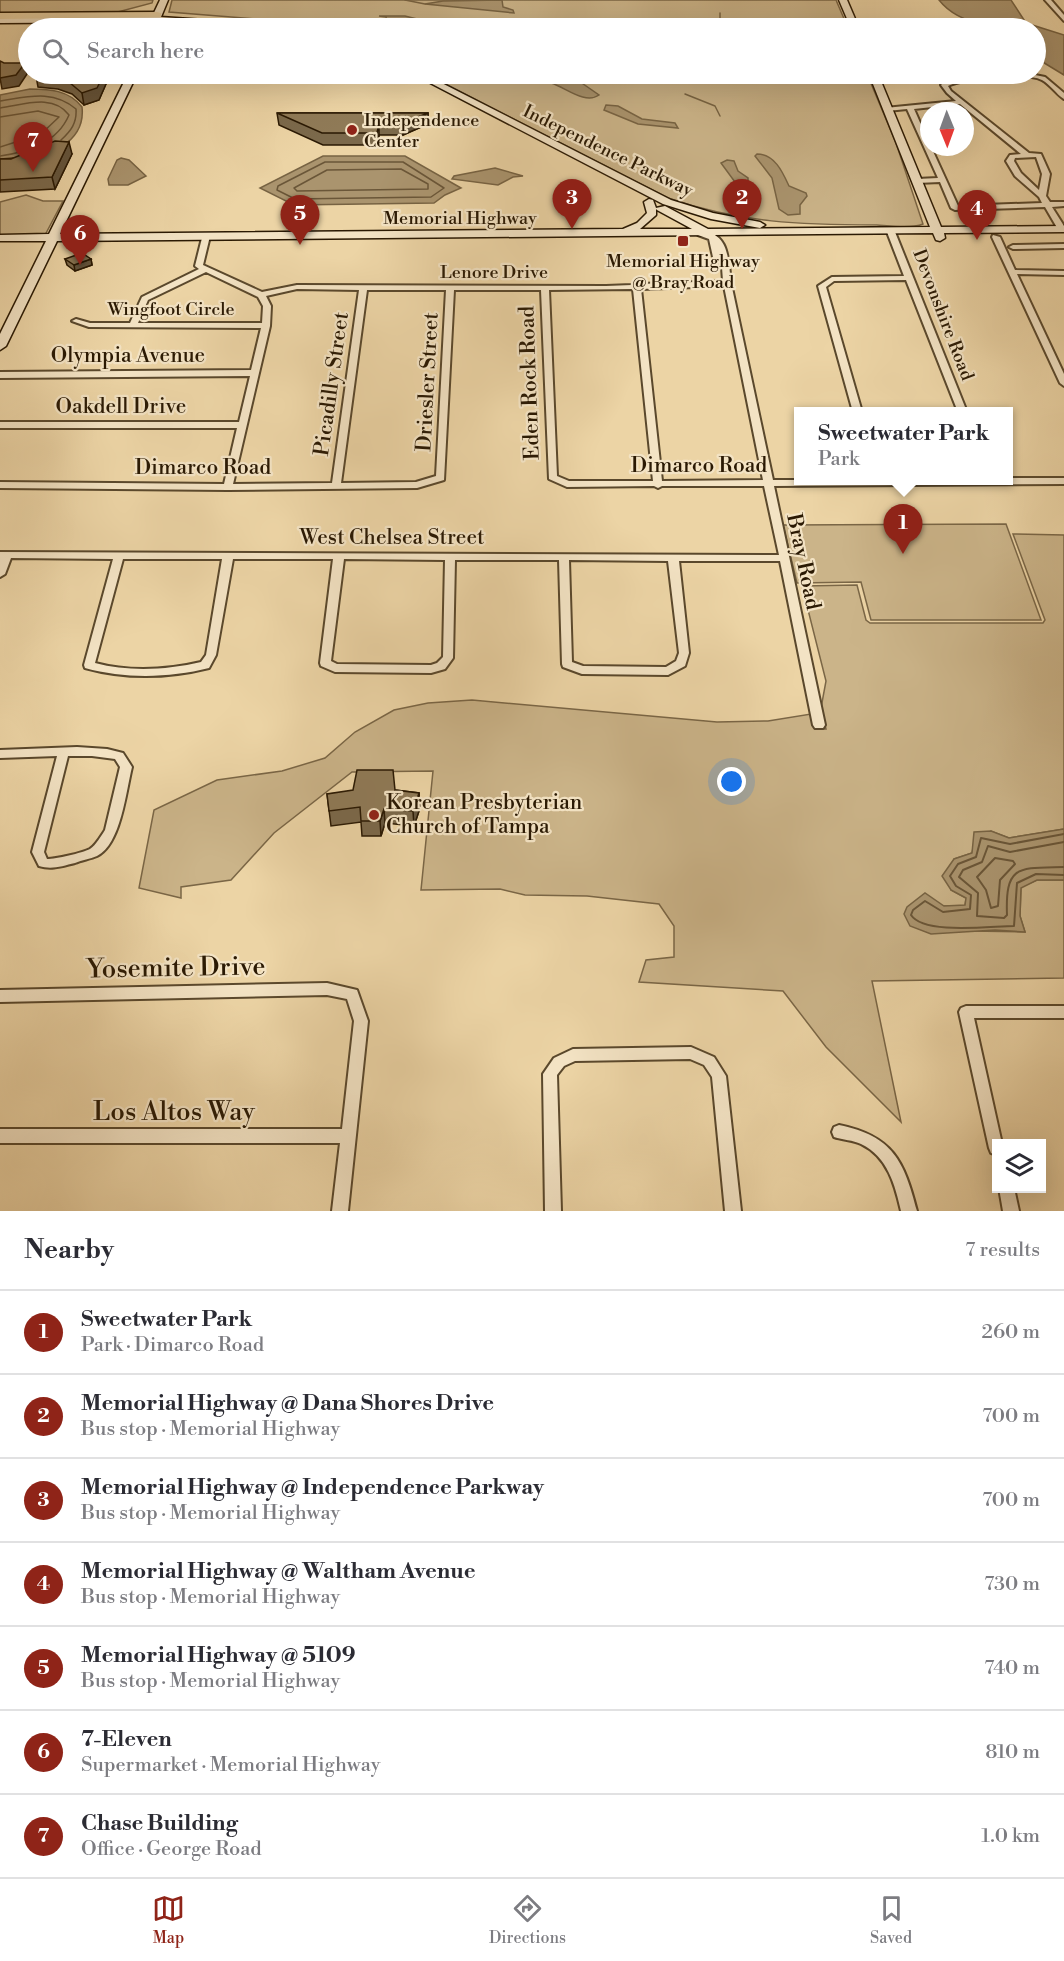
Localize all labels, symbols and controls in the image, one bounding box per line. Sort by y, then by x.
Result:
search box [18,18,1046,84]
icon: search [39,35,72,68]
text: Search here [87,38,204,65]
street label: Independence Parkway [519,100,697,202]
north arrow [920,102,974,156]
place label: Independence Center [364,109,479,153]
pin: 7 [14,122,52,172]
marker: Independence Center [345,123,359,137]
pin: 3 [552,180,592,229]
pin: 2 [722,180,762,229]
pin: 4 [958,190,996,240]
pin: 5 [280,196,320,245]
street label: Memorial Highway [383,207,537,230]
pin: 6 [60,216,100,265]
marker: Memorial Highway @ Bray Road [676,234,690,248]
street label: Devonshire Road [907,246,979,385]
place label: Memorial Highway @ Bray Road [606,250,760,294]
street label: Lenore Drive [440,261,548,284]
street label: Wingfoot Circle [106,298,235,321]
street label: Eden Rock Road [514,305,546,461]
street label: Picadilly Street [309,310,355,458]
street label: Driesler Street [411,311,445,452]
street label: Olympia Avenue [51,343,205,369]
street label: Oakdell Drive [56,394,186,420]
popup [794,407,1013,485]
text: Sweetwater Park [818,420,989,447]
text: Park [818,447,860,472]
street label: Dimarco Road [631,453,767,479]
street label: Dimarco Road [135,455,271,481]
pin: 1 [884,504,922,554]
street label: Bray Road [780,511,826,612]
street label: West Chelsea Street [299,525,485,551]
your location [717,767,746,796]
place label: Korean Presbyterian Church of Tampa [386,790,583,840]
marker: Korean Presbyterian Church of Tampa [367,808,381,822]
street label: Yosemite Drive [84,950,266,986]
street label: Los Altos Way [93,1096,255,1128]
map controls [992,1139,1046,1193]
button: layers [992,1139,1046,1193]
text: Nearby [24,1234,114,1266]
text: 7 results [965,1238,1040,1263]
text: Sweetwater Park [81,1306,252,1333]
text: 1 [39,1320,48,1345]
text: 260 m [982,1320,1040,1345]
text: Park · Dimarco Road [81,1333,264,1358]
text: Memorial Highway @ Dana Shores Drive [81,1390,494,1417]
text: 2 [37,1404,50,1429]
text: 700 m [982,1404,1040,1429]
text: Bus stop · Memorial Highway [81,1417,340,1442]
text: Memorial Highway @ Independence Parkway [81,1474,544,1501]
text: 3 [37,1488,50,1513]
text: 700 m [982,1488,1040,1513]
text: Bus stop · Memorial Highway [81,1501,340,1526]
text: Memorial Highway @ Waltham Avenue [81,1558,476,1585]
text: 4 [37,1572,50,1597]
text: 730 m [984,1572,1040,1597]
text: Bus stop · Memorial Highway [81,1585,340,1610]
text: Memorial Highway @ 5109 [81,1642,356,1669]
text: 5 [37,1656,50,1681]
text: 740 m [984,1656,1040,1681]
text: Bus stop · Memorial Highway [81,1669,340,1694]
text: 7-Eleven [81,1726,172,1753]
text: 6 [37,1740,50,1765]
text: 810 m [985,1740,1040,1765]
text: Supermarket · Memorial Highway [81,1753,380,1778]
text: Chase Building [81,1810,238,1837]
text: 7 [38,1824,49,1849]
text: 1.0 km [981,1824,1040,1849]
text: Office · George Road [81,1837,262,1862]
tab: Map [152,1892,185,1948]
tab: Directions [489,1892,566,1948]
tab: Saved [870,1892,912,1948]

